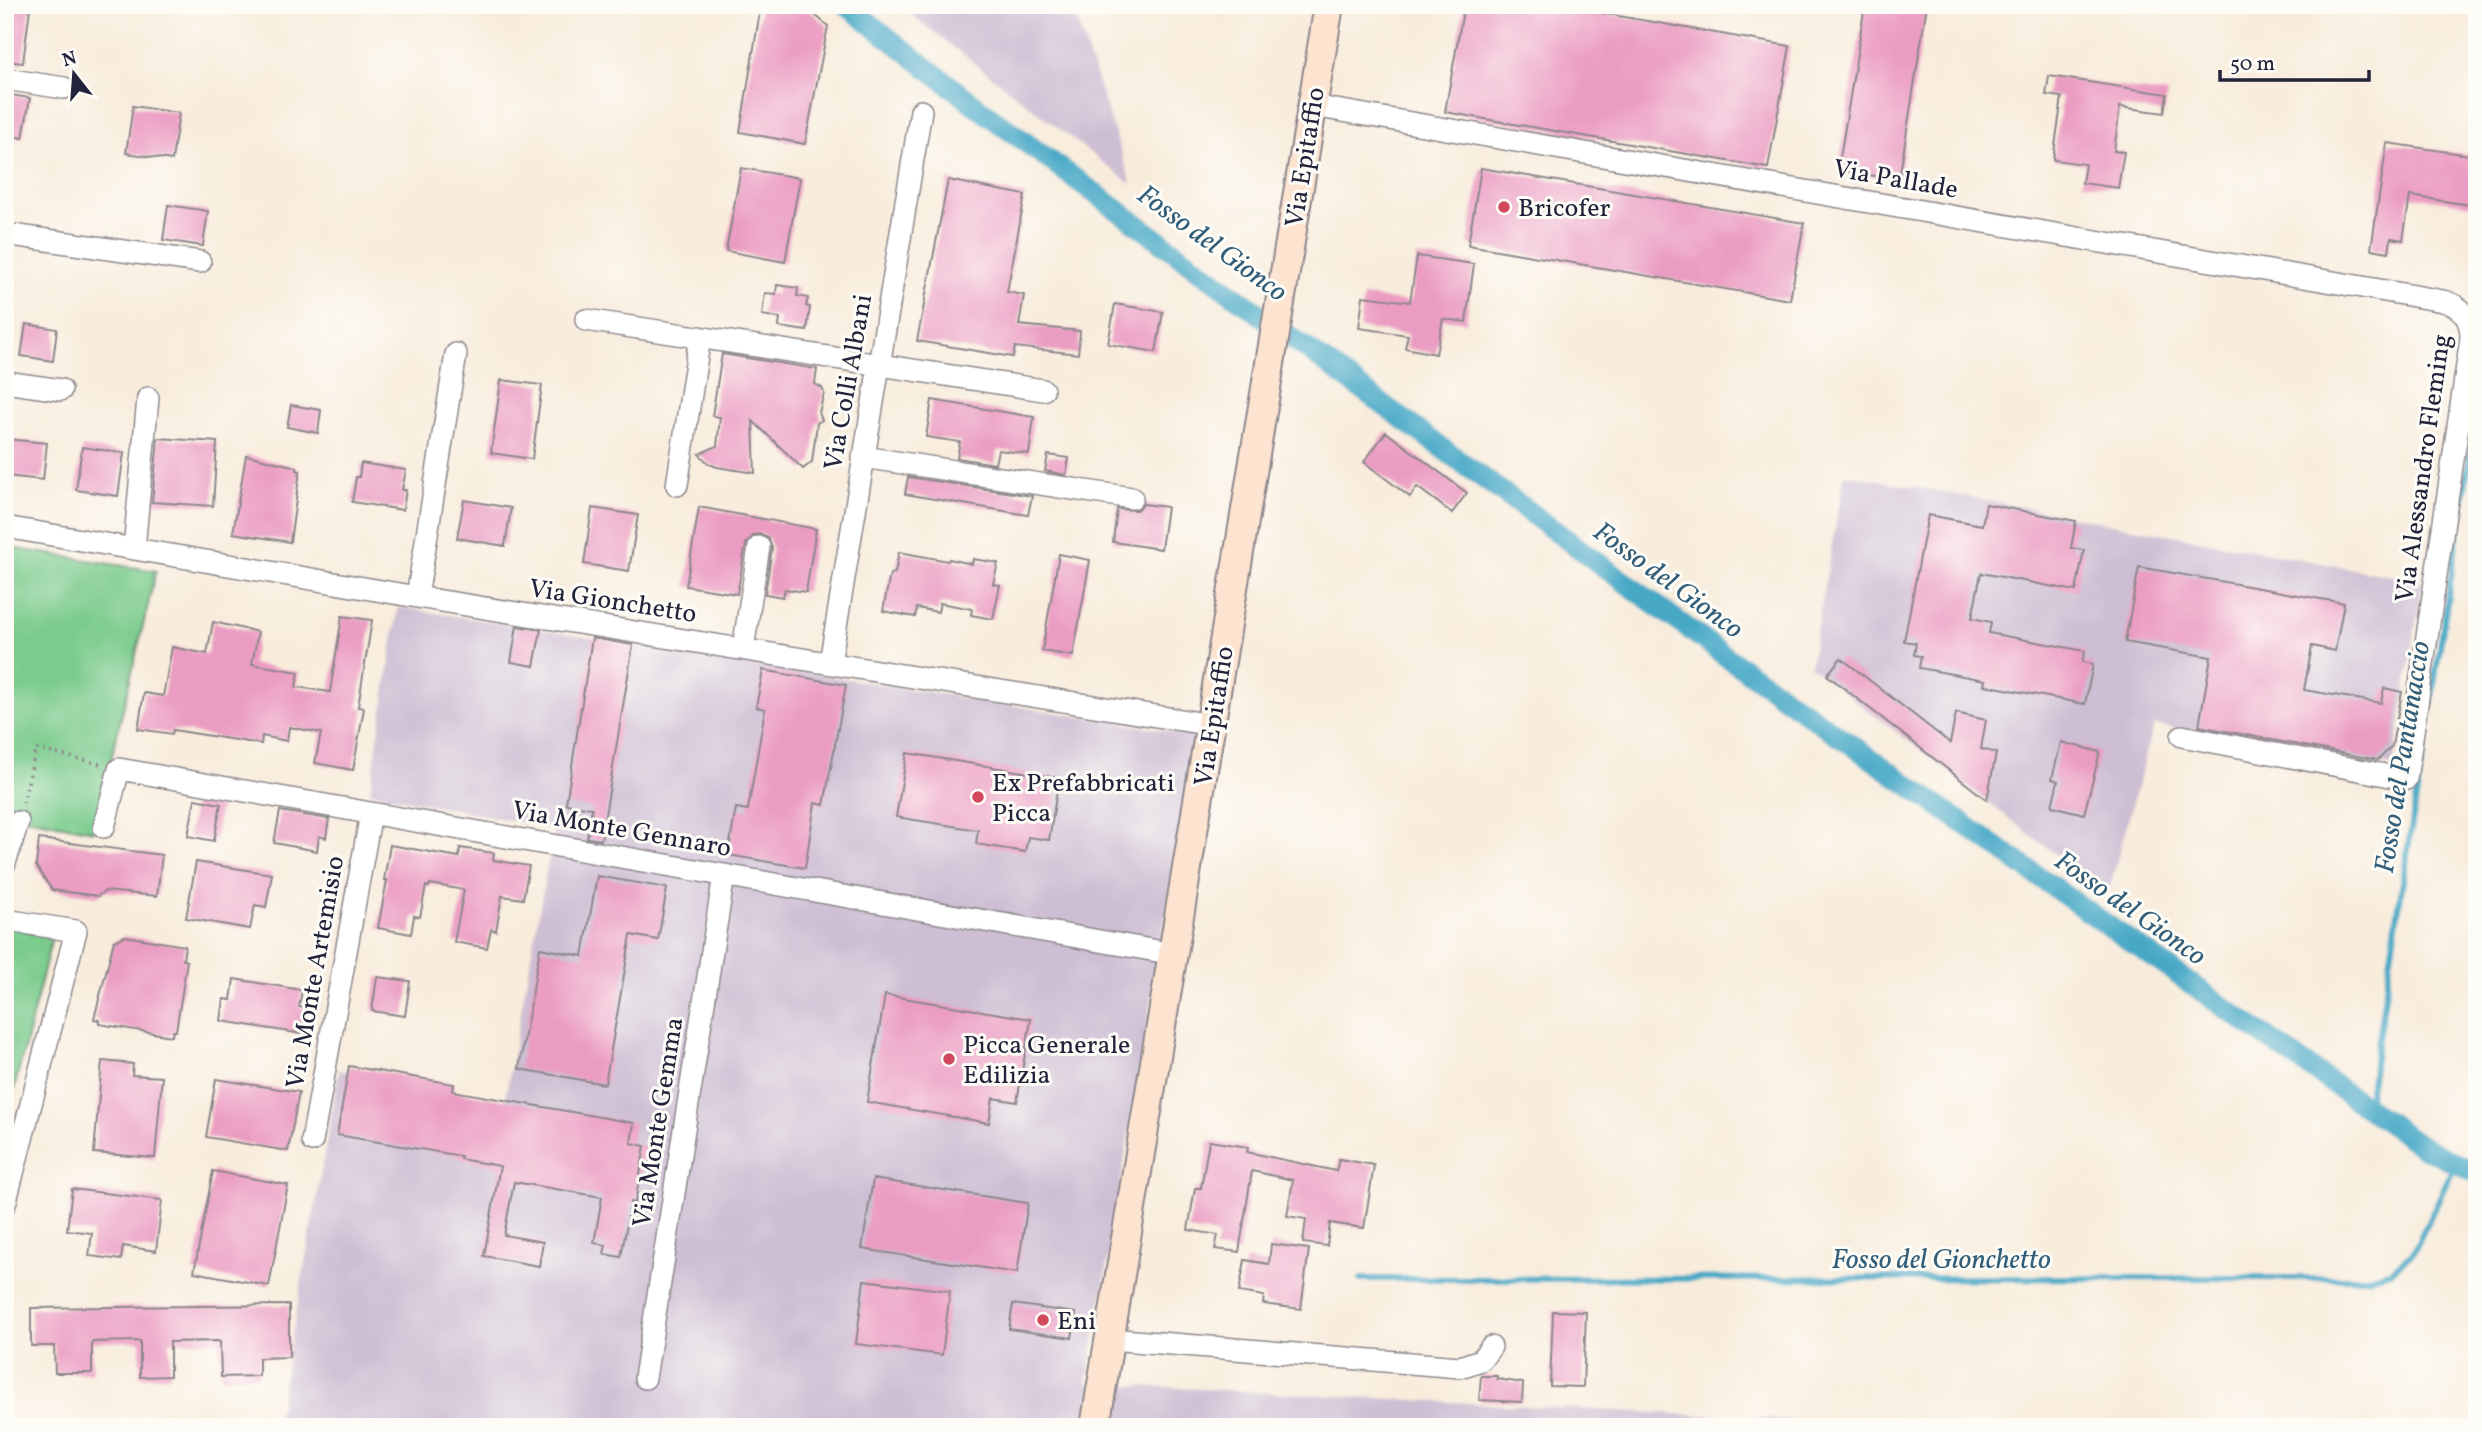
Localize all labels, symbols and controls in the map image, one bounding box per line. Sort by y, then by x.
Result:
north arrow [38,38,108,108]
scale bar [2220,38,2368,82]
text: N [59,45,80,74]
text: 50 m [2230,50,2275,79]
street label: Via Epitaffio [1277,85,1335,230]
street label: Via Pallade [1830,151,1961,209]
water label: Fosso del Gionco [1128,176,1295,312]
place label: Bricofer [1518,191,1611,227]
marker: Bricofer [1496,199,1512,215]
street label: Via Colli Albani [816,291,882,473]
street label: Via Alessandro Fleming [2387,332,2461,605]
water label: Fosso del Gionco [1584,513,1751,649]
street label: Via Gionchetto [526,571,699,633]
water label: Fosso del Pantanaccio [2366,638,2441,876]
street label: Via Epitaffio [1186,644,1244,789]
place label: Ex Prefabbricati Picca [992,766,1175,832]
marker: Ex Prefabbricati Picca [970,789,986,805]
street label: Via Monte Gennaro [509,793,734,867]
water label: Fosso del Gionco [2046,842,2214,976]
street label: Via Monte Artemisio [278,853,354,1092]
street label: Via Monte Gemma [625,1015,693,1230]
place label: Picca Generale Edilizia [963,1028,1130,1094]
marker: Picca Generale Edilizia [941,1051,957,1067]
water label: Fosso del Gionchetto [1831,1241,2051,1280]
place label: Eni [1057,1304,1096,1340]
marker: Eni [1035,1312,1051,1328]

